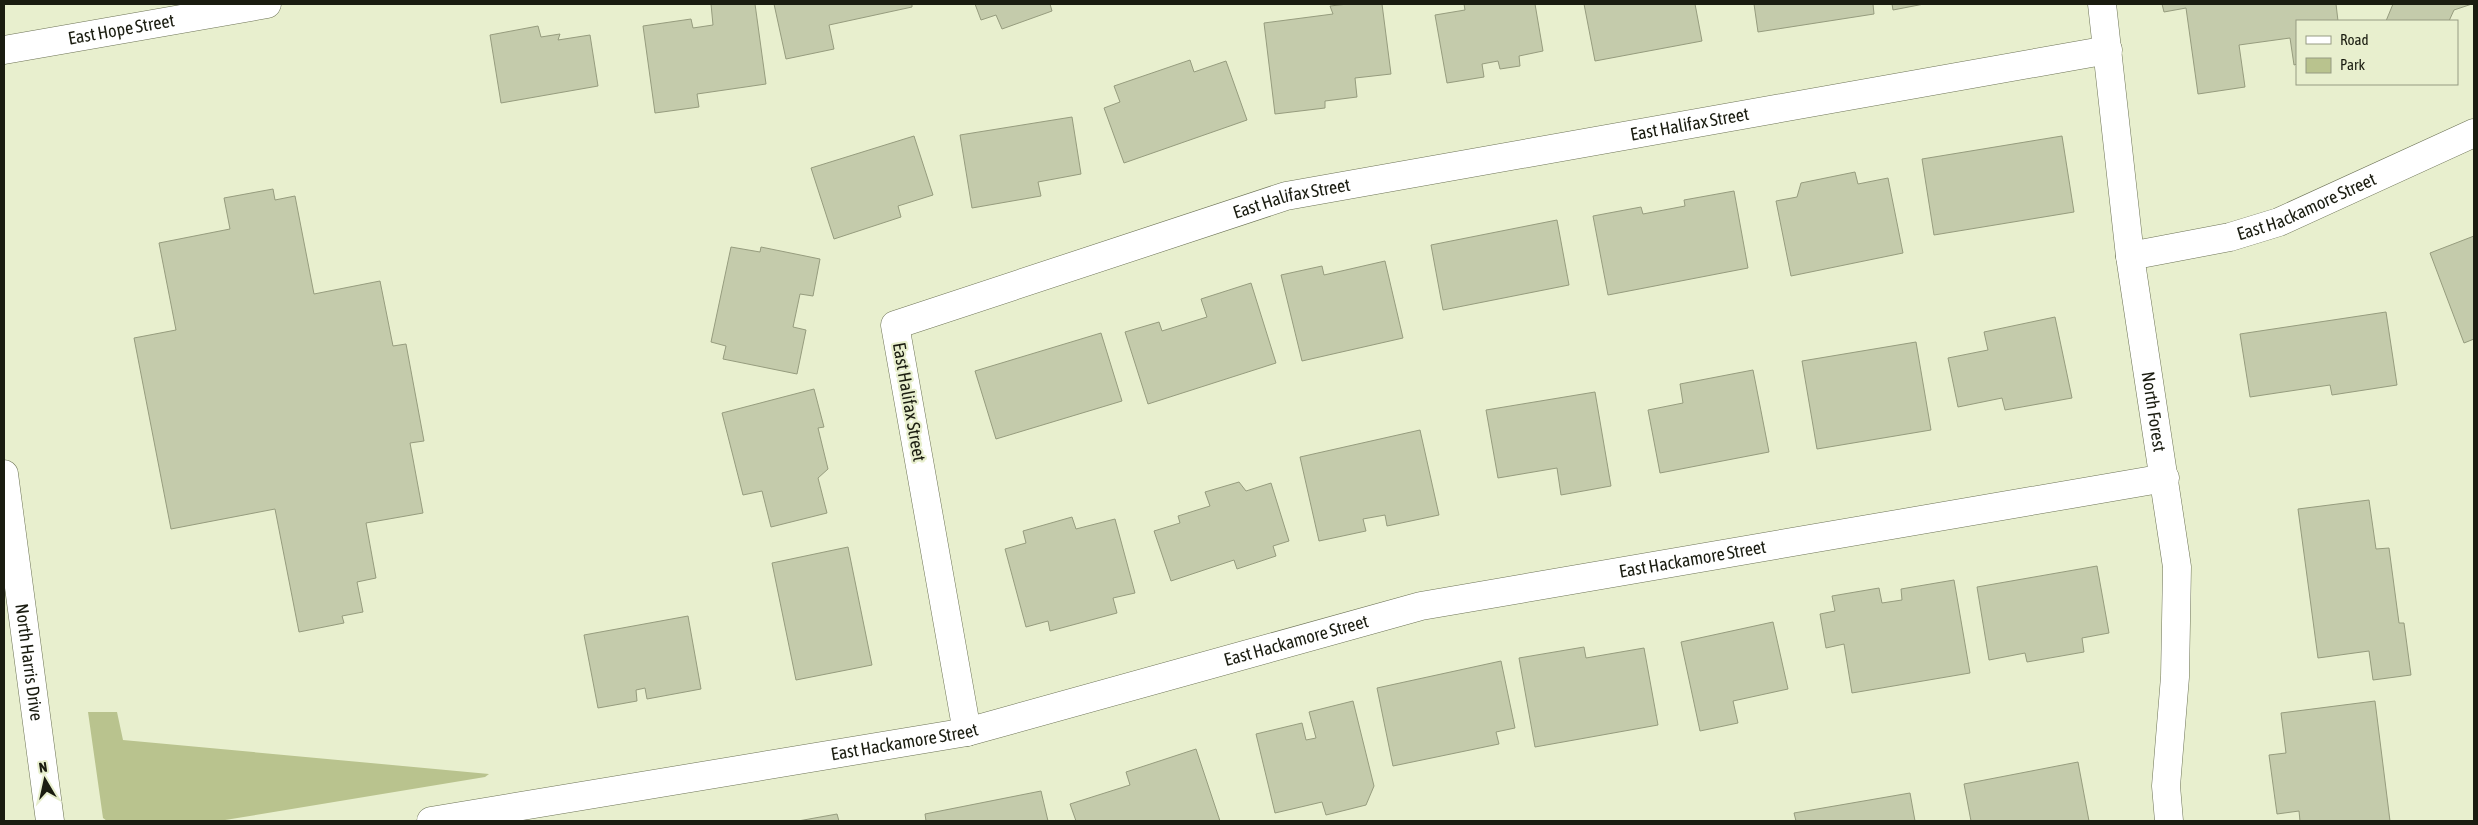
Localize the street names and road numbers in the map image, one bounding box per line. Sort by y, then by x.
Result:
street label: East Hope Street [66,9,176,49]
street label: East Halifax Street [1628,103,1751,145]
street label: East Hackamore Street [2234,168,2379,244]
street label: East Halifax Street [1230,174,1352,223]
street label: East Halifax Street [889,341,930,463]
street label: North Forest [2138,370,2170,453]
street label: East Hackamore Street [1617,536,1768,582]
street label: North Harris Drive [11,602,48,722]
street label: East Hackamore Street [1222,610,1371,670]
street label: East Hackamore Street [829,718,980,764]

